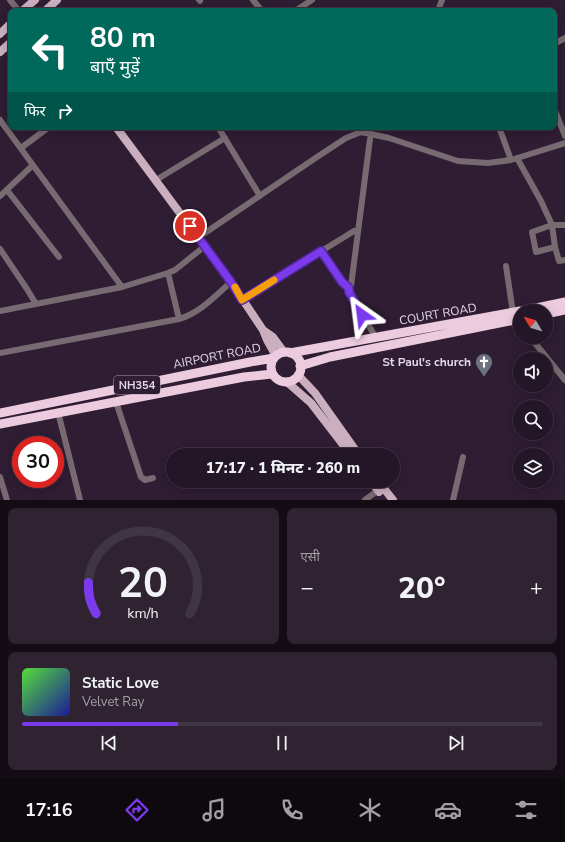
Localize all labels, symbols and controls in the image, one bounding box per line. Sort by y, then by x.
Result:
text: 80 m [90,19,156,57]
icon: left [24,24,76,76]
text: बाएँ मुड़ें [90,55,140,79]
icon: right [54,100,76,122]
text: फिर [24,101,46,121]
pin [173,209,207,243]
icon: arrive [179,215,201,237]
position arrow [341,294,383,336]
street label: COURT ROAD [398,299,478,329]
north arrow [513,304,553,344]
map controls [513,304,553,488]
street label: AIRPORT ROAD [172,340,262,372]
church icon: St Paul's church [474,352,494,377]
button: sound [513,352,553,392]
place label: St Paul's church [382,354,471,370]
road number: NH354 [114,376,160,394]
button: search [513,400,553,440]
speed limit sign: 30 [12,436,64,488]
button: layers [513,448,553,488]
text: 17:17 · 1 मिनट · 260 m [206,458,360,478]
text: एसी [301,548,320,566]
text: 20 [118,555,168,612]
text: 20° [398,568,446,609]
text: − [301,573,314,603]
text: + [530,573,543,603]
text: km/h [128,604,159,623]
text: Static Love [82,673,159,693]
text: Velvet Ray [82,693,144,711]
icon: previous [98,732,120,754]
icon: pause [271,732,293,754]
icon: next [445,732,467,754]
icon: directions [123,796,151,824]
icon: music [200,796,228,824]
icon: phone [278,796,306,824]
icon: climate [356,796,384,824]
icon: car [434,796,462,824]
icon: filters [512,796,540,824]
text: 17:16 [25,798,73,822]

